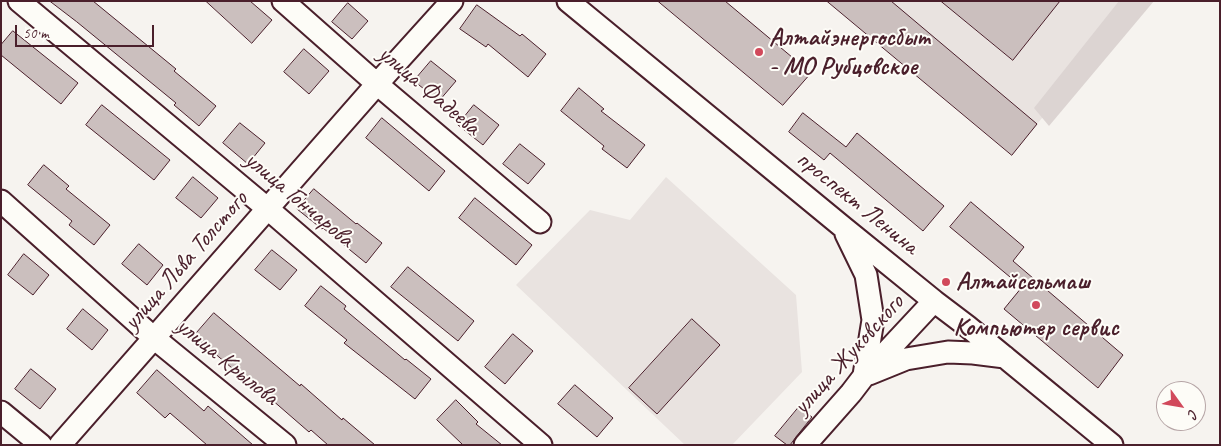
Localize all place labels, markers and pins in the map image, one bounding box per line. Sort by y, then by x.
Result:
place label: Алтайэнергосбыт - МО Рубцовское [769,23,930,82]
marker: Алтайэнергосбыт - МО Рубцовское [753,46,765,58]
place label: Алтайсельмаш [956,267,1090,297]
marker: Алтайсельмаш [940,276,952,288]
marker: Компьютер сервис [1030,299,1042,311]
place label: Компьютер сервис [953,313,1119,343]

